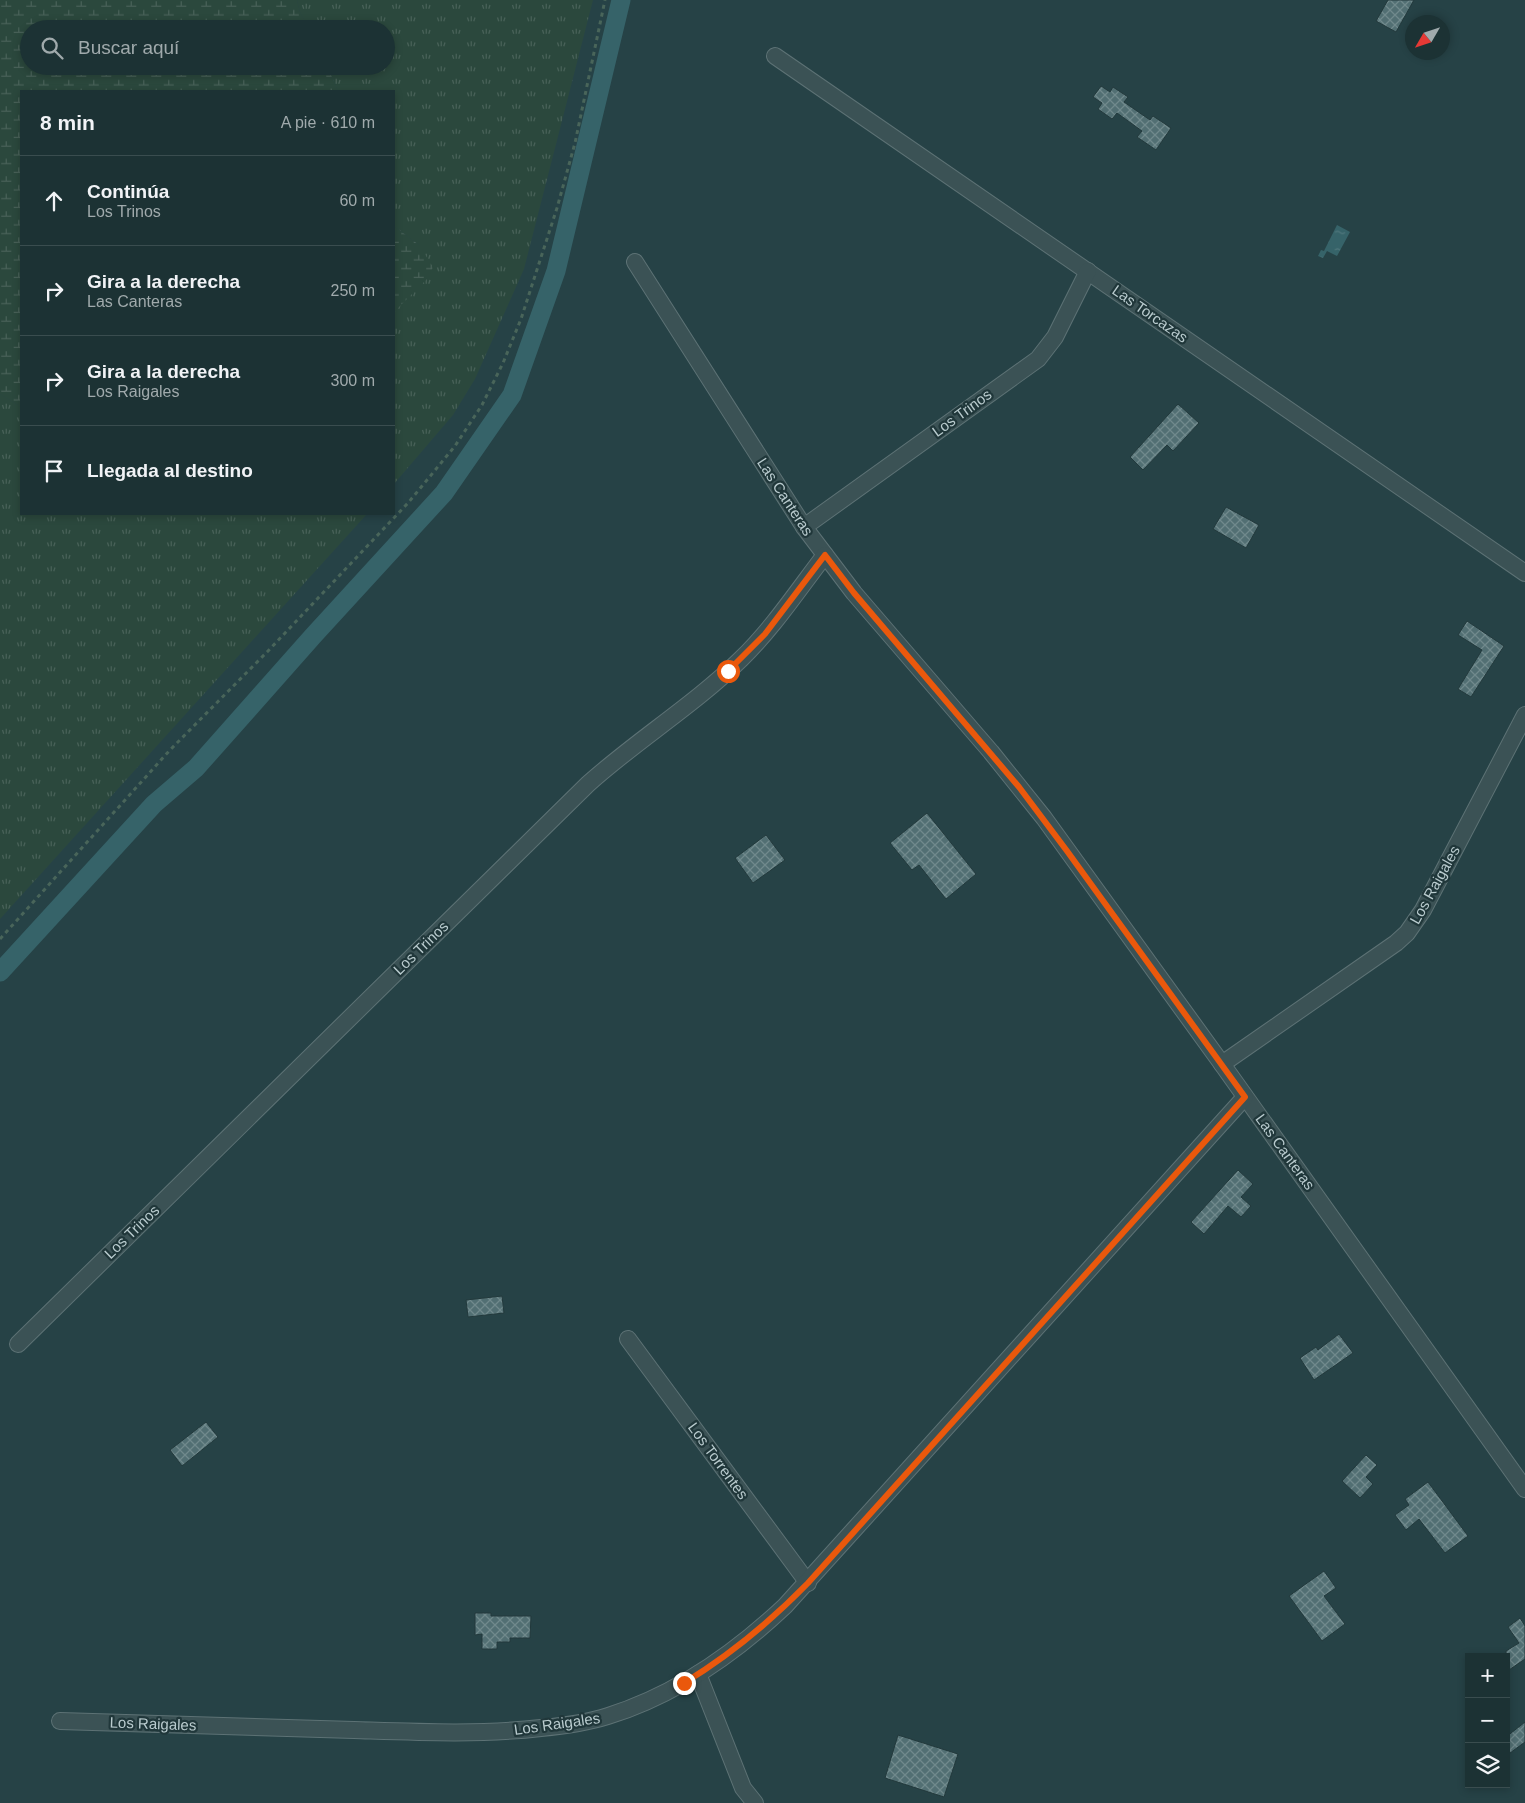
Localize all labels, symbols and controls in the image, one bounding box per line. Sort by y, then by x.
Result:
north arrow [1405,15,1450,60]
search box [20,20,395,75]
icon: search [38,34,66,62]
text: Buscar aquí [78,37,179,58]
text: 8 min [40,111,95,134]
text: A pie · 610 m [281,114,375,131]
text: Continúa [87,181,169,202]
icon: ahead [40,187,68,215]
text: 60 m [339,192,375,209]
text: Los Trinos [87,203,161,220]
text: Gira a la derecha [87,271,240,292]
icon: right [40,277,68,305]
street label: Las Torcazas [1109,281,1191,346]
text: 250 m [331,282,375,299]
text: Las Canteras [87,293,182,310]
text: Gira a la derecha [87,361,240,382]
icon: right [40,367,68,395]
text: 300 m [331,372,375,389]
text: Los Raigales [87,383,180,400]
street label: Los Trinos [929,385,995,440]
street label: Las Canteras [754,455,817,539]
icon: arrive [40,457,68,485]
text: Llegada al destino [87,460,253,481]
route start [717,660,740,683]
street label: Los Raigales [1406,843,1463,927]
street label: Los Trinos [390,917,451,978]
street label: Las Canteras [1252,1111,1319,1193]
street label: Los Trinos [101,1201,162,1262]
street label: Los Torrentes [685,1419,752,1502]
map controls [1465,1653,1510,1788]
button: + [1465,1653,1510,1698]
route end [673,1672,696,1695]
button: − [1465,1698,1510,1743]
street label: Los Raigales [513,1709,601,1738]
street label: Los Raigales [109,1713,197,1734]
button: layers [1465,1743,1510,1788]

